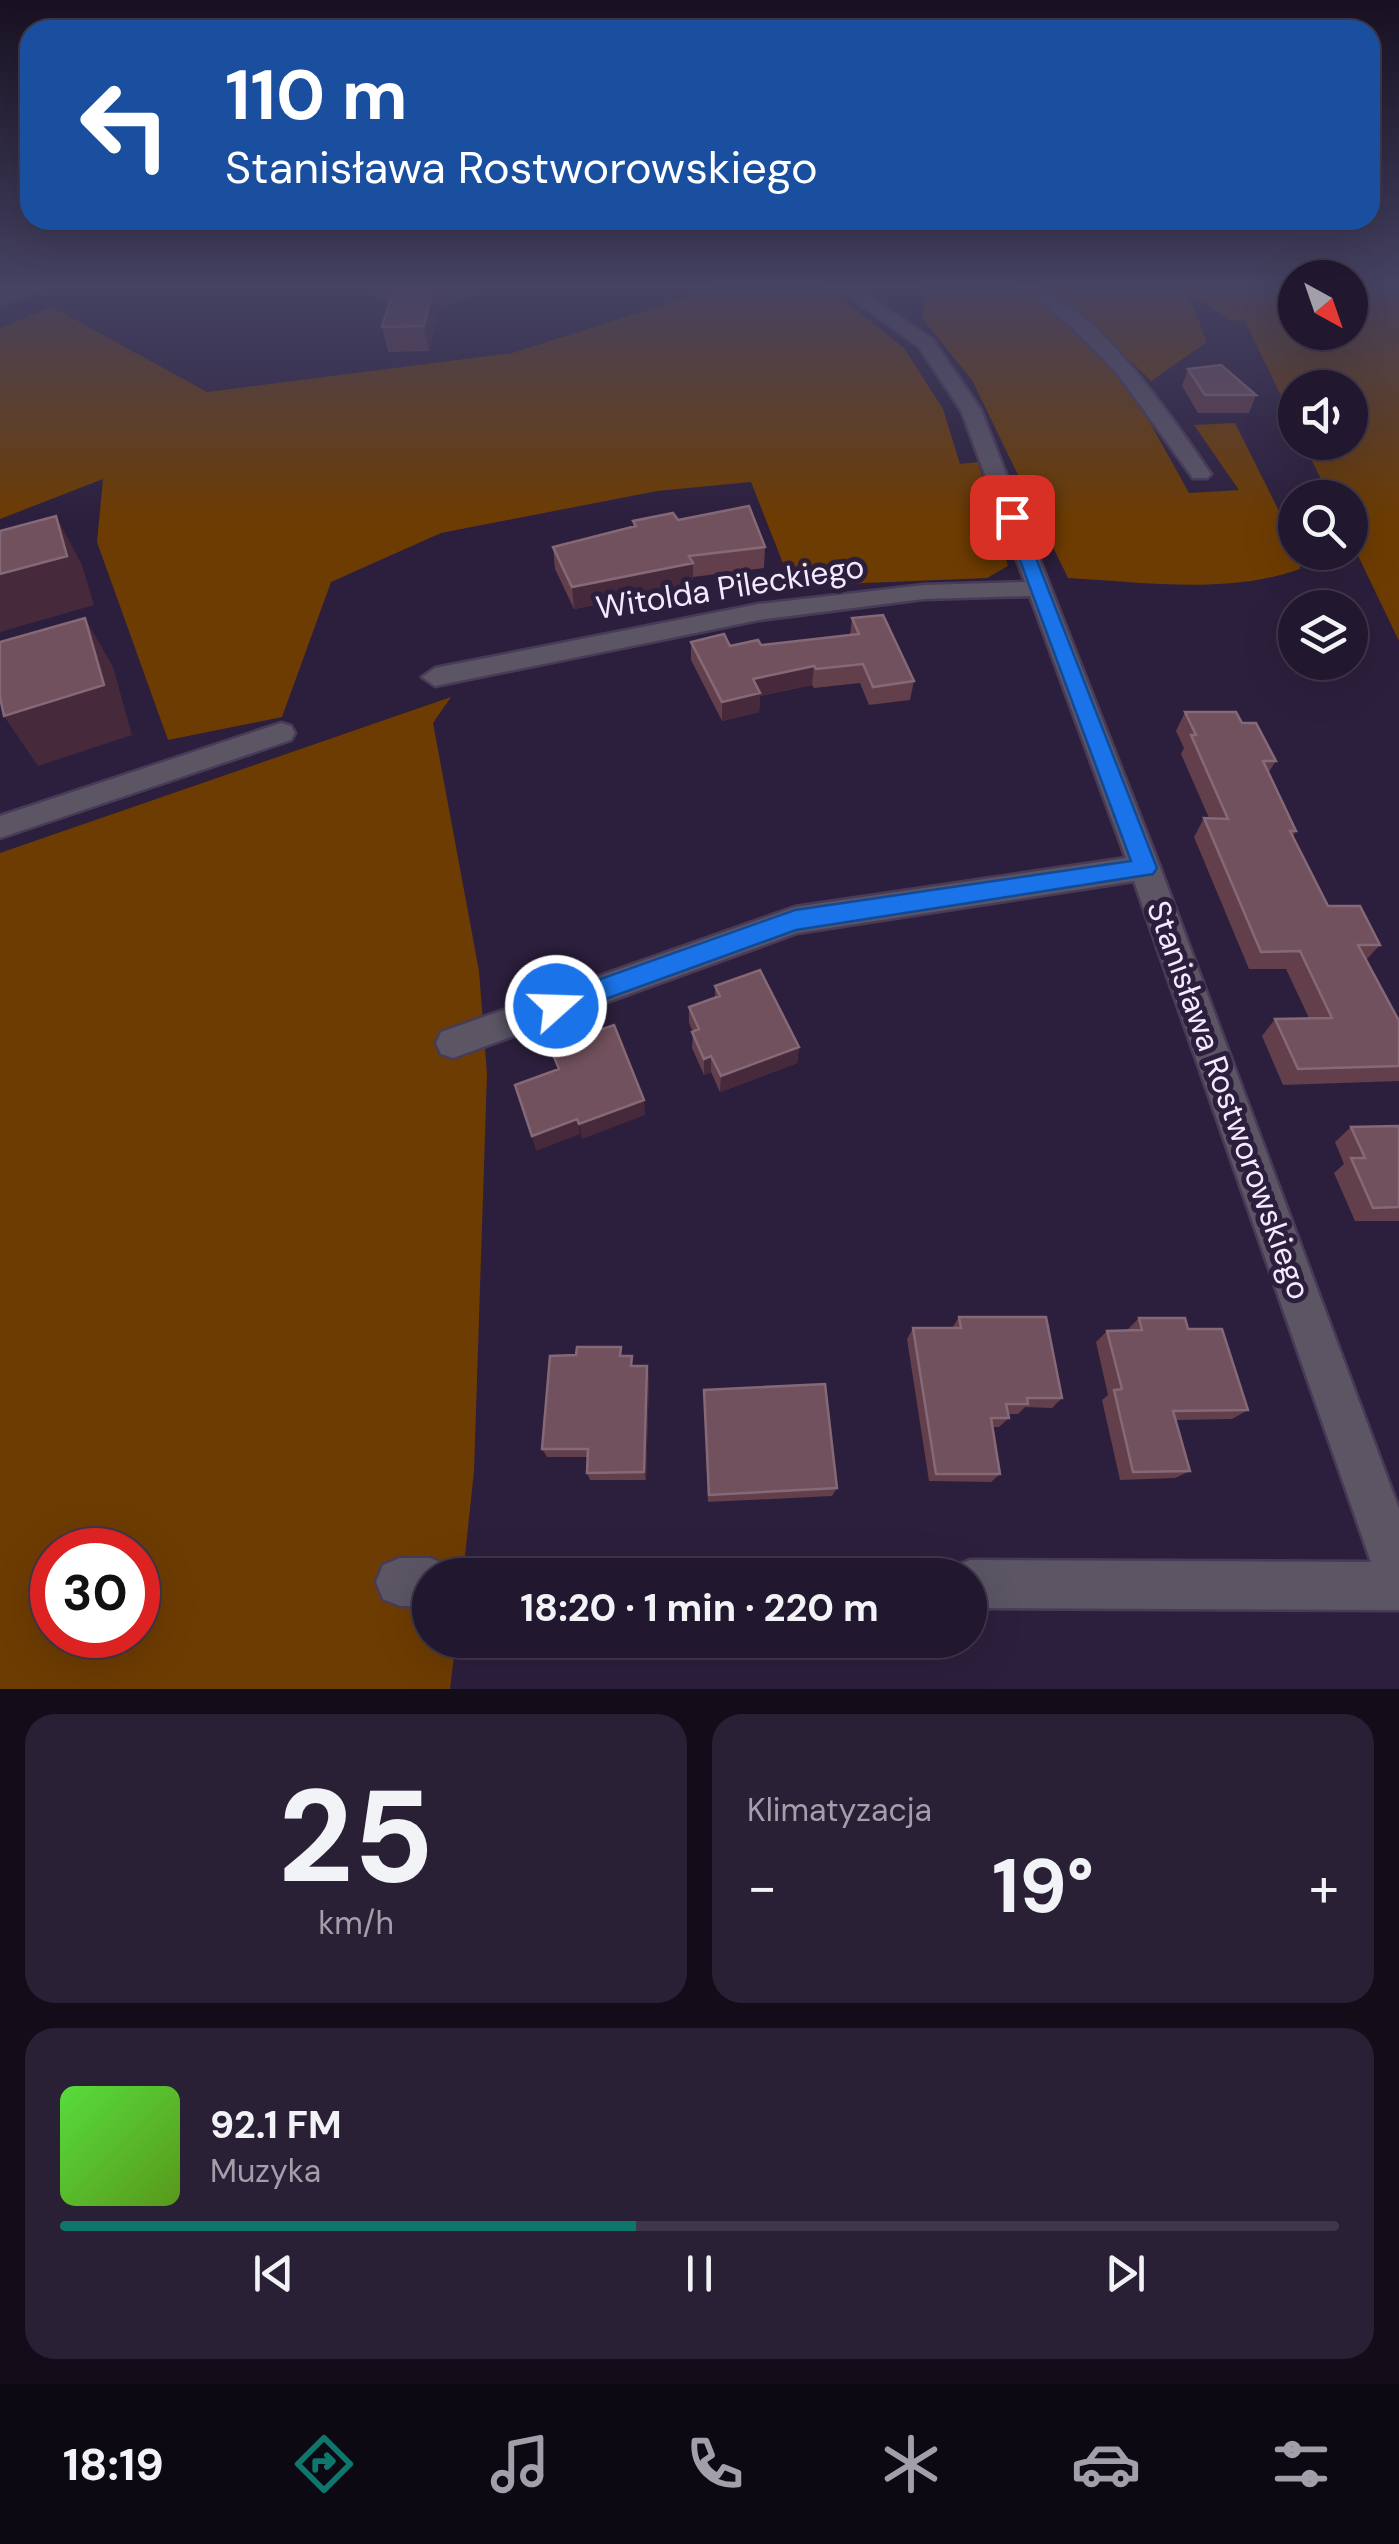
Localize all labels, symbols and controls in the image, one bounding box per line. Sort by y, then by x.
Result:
text: 110 m [225,50,408,141]
icon: left [60,60,190,190]
text: Stanisława Rostworowskiego [225,138,818,197]
north arrow [1278,260,1368,350]
map controls [1278,260,1368,680]
button: sound [1278,370,1368,460]
pin [970,475,1055,560]
button: search [1278,480,1368,570]
icon: arrive [985,490,1040,545]
street label: Witolda Pileckiego [593,545,867,629]
button: layers [1278,590,1368,680]
street label: Stanisława Rostworowskiego [1137,895,1321,1305]
position arrow [504,954,608,1058]
speed limit sign: 30 [30,1528,160,1658]
text: 18:20 · 1 min · 220 m [520,1583,879,1633]
text: 25 [278,1752,434,1921]
text: Klimatyzacja [747,1789,932,1831]
text: 19° [992,1838,1094,1935]
text: − [747,1851,777,1923]
text: + [1309,1851,1339,1923]
text: km/h [318,1902,394,1944]
text: 92.1 FM [210,2100,342,2150]
text: Muzyka [210,2150,321,2192]
icon: previous [246,2246,301,2301]
icon: pause [672,2246,727,2301]
icon: next [1098,2246,1153,2301]
icon: directions [289,2429,359,2499]
icon: music [485,2429,555,2499]
icon: phone [680,2429,750,2499]
icon: climate [876,2429,946,2499]
icon: car [1071,2429,1141,2499]
icon: filters [1266,2429,1336,2499]
text: 18:19 [63,2435,164,2494]

